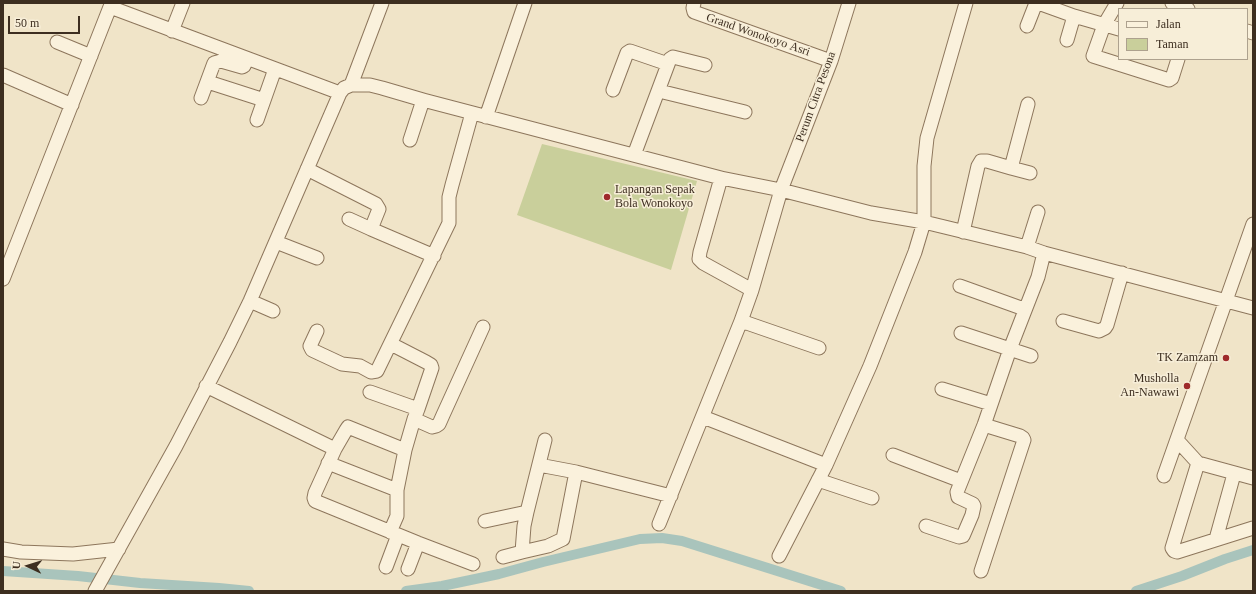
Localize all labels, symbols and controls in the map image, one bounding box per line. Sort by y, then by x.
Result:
scale bar [10,8,82,34]
legend [1118,8,1248,60]
street label: Grand Wonokoyo Asri [704,10,812,60]
text: 50 m [15,16,39,30]
text: Jalan [1156,17,1181,31]
text: Taman [1156,37,1188,51]
street label: Perum Citra Pesona [793,50,839,144]
place label: Lapangan Sepak Bola Wonokoyo [615,183,695,211]
marker: Lapangan Sepak Bola Wonokoyo [602,192,612,202]
place label: TK Zamzam [1157,351,1218,365]
marker: TK Zamzam [1221,353,1231,363]
place label: Musholla An-Nawawi [1120,372,1179,400]
marker: Musholla An-Nawawi [1182,381,1192,391]
north arrow [8,546,48,586]
text: U [10,561,22,570]

